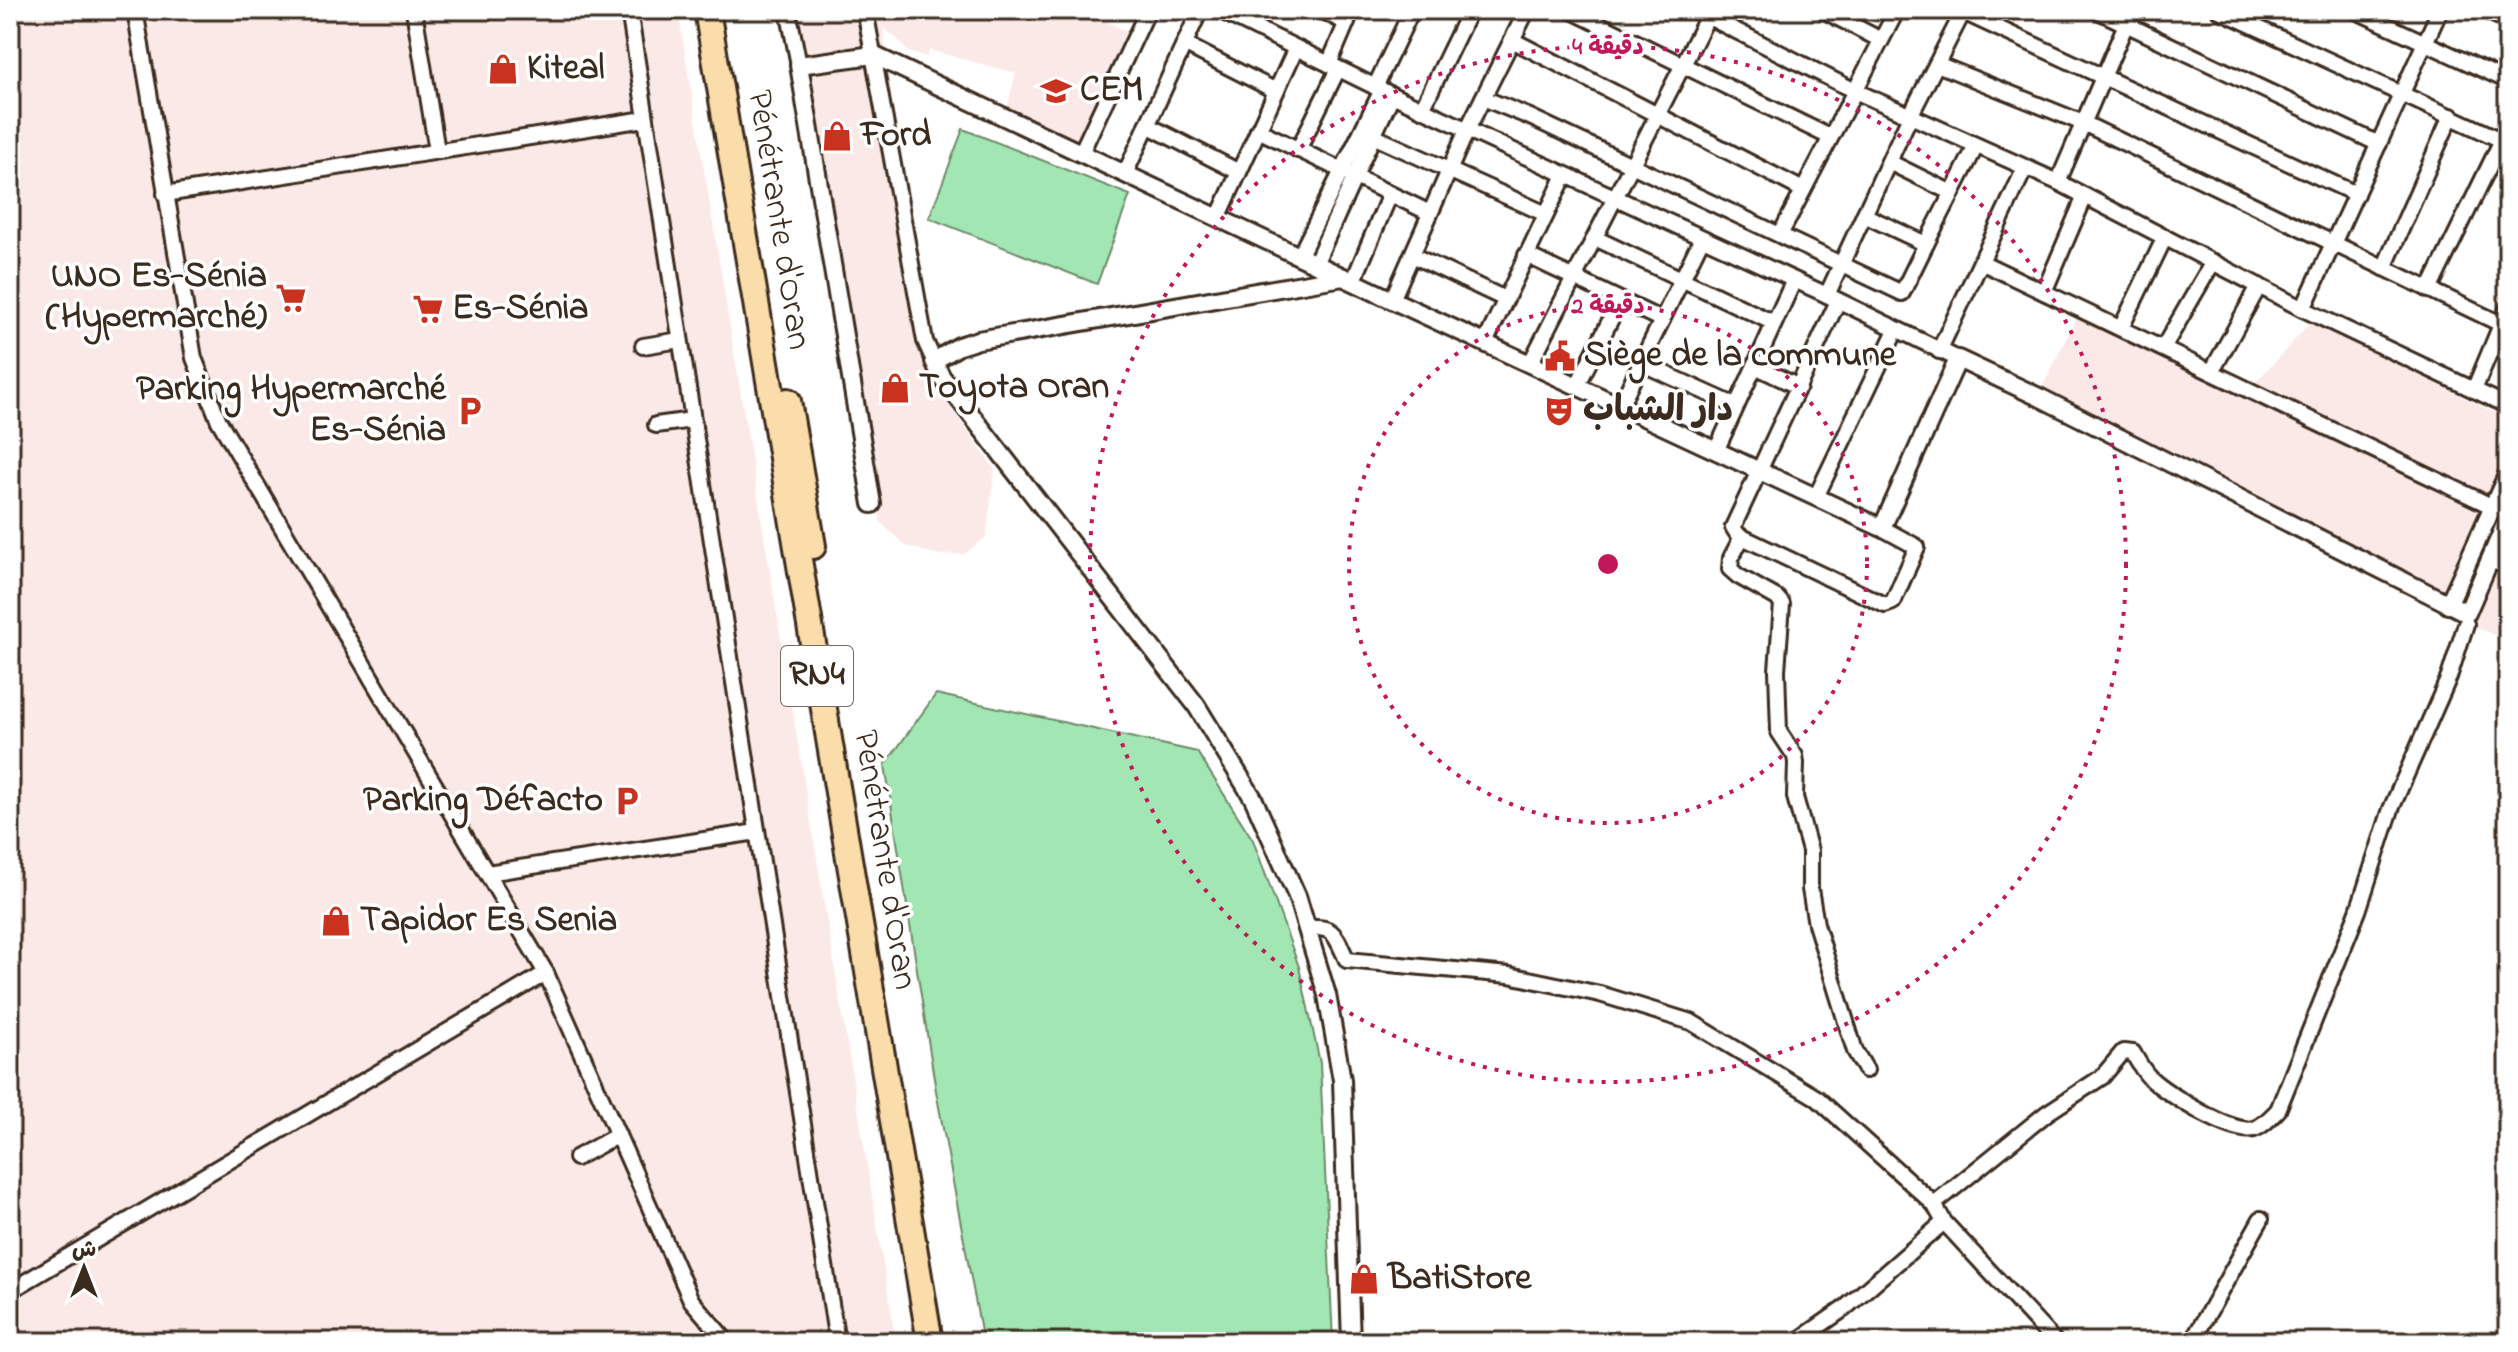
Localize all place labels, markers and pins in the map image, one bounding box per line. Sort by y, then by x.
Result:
place label: Kiteal [527,43,605,96]
shop icon: Kiteal [486,52,520,86]
place label: CEM [1080,65,1143,118]
school or university icon: CEM [1039,74,1073,108]
place label: Ford [859,110,932,163]
shop icon: Ford [820,119,854,153]
place label: UNO Es-Sénia (Hypermarché) [46,251,268,345]
supermarket icon: UNO Es-Sénia (Hypermarché) [274,281,308,315]
place label: Es-Sénia [452,283,589,336]
supermarket icon: Es-Sénia [411,292,445,326]
place label: Siège de la commune [1584,330,1897,384]
public building icon: Siège de la commune [1543,339,1577,373]
place label: Toyota Oran [919,362,1109,415]
place label: Parking Hypermarché Es-Sénia [136,364,447,458]
shop icon: Toyota Oran [878,371,912,405]
place label: دار الشباب [1583,385,1733,438]
parking icon: Parking Hypermarché Es-Sénia [453,394,487,428]
theatre icon: دار الشباب [1542,394,1576,428]
centre of rings [1594,550,1622,578]
place label: Parking Défacto [363,775,603,829]
parking icon: Parking Défacto [610,784,644,818]
place label: Tapidor Es Senia [360,895,617,948]
shop icon: Tapidor Es Senia [319,904,353,938]
place label: BatiStore [1386,1253,1532,1306]
shop icon: BatiStore [1347,1262,1381,1296]

